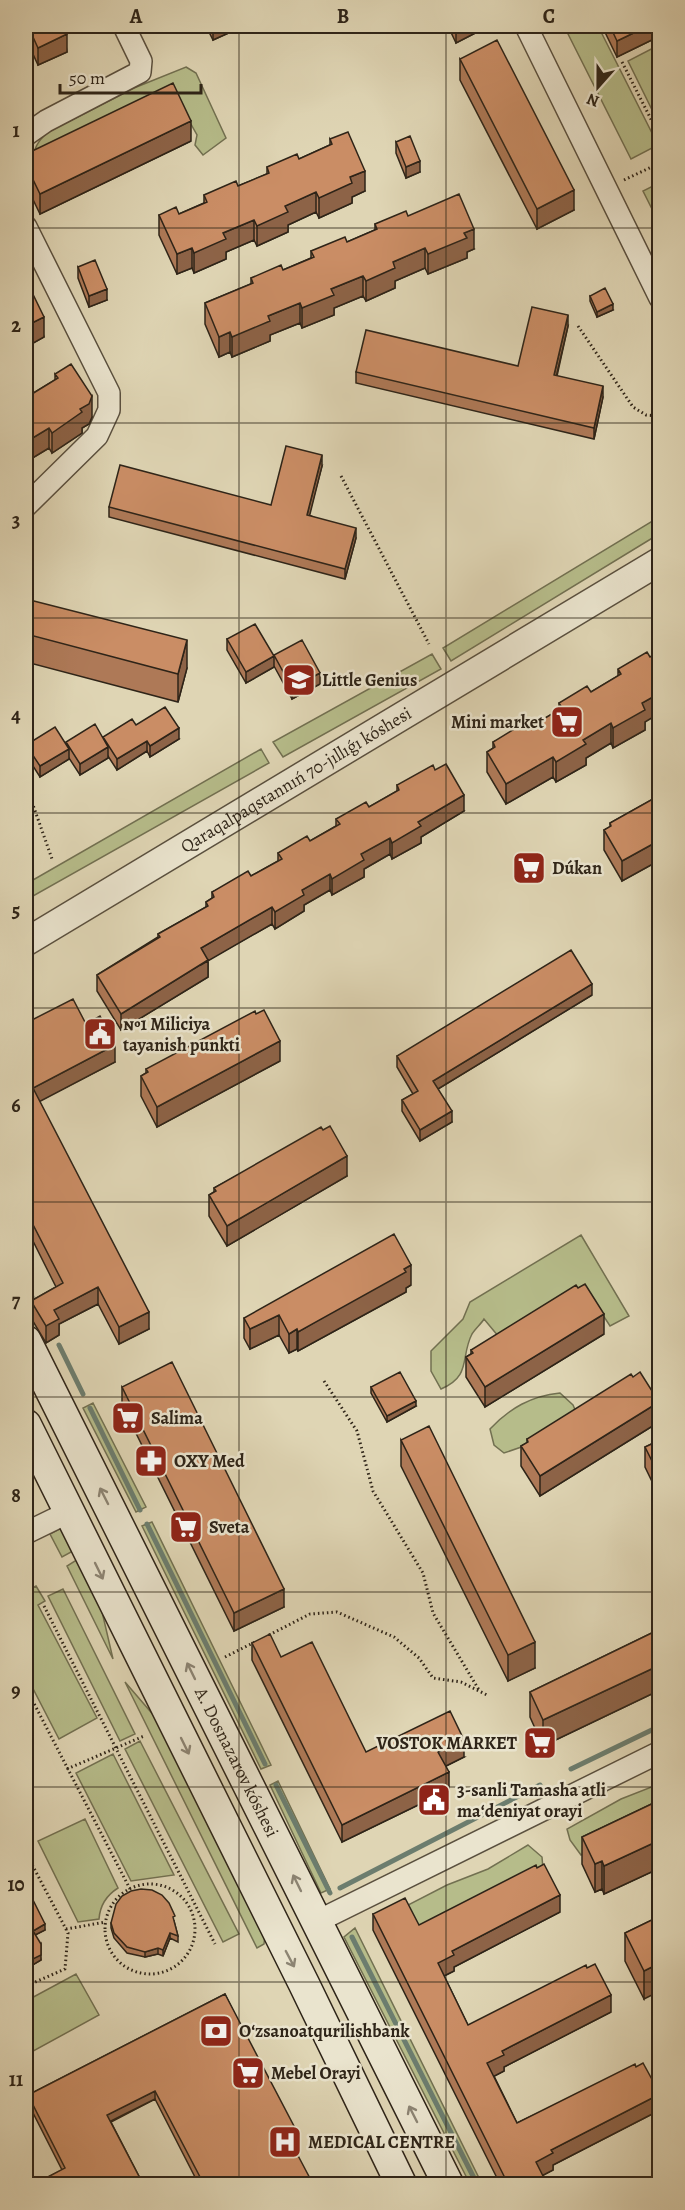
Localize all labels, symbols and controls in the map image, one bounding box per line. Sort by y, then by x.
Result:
text: A [129,3,143,30]
text: B [337,3,349,30]
text: C [543,3,555,30]
scale bar [60,57,201,95]
north arrow [568,57,628,117]
text: 50 m [69,66,105,90]
text: N [583,88,602,112]
text: 1 [12,117,20,144]
text: 2 [11,312,21,339]
text: 3 [12,507,20,534]
school or university icon: Little Genius [281,662,317,698]
place label: Little Genius [322,668,417,692]
street label: Qaraqalpaqstannıń 70-jıllıǵı kóshesi [176,701,416,858]
text: 4 [11,702,21,729]
supermarket icon: Mini market [549,704,585,740]
place label: Mini market [451,710,544,734]
supermarket icon: Dúkan [511,850,547,886]
place label: Dúkan [552,856,602,880]
text: 5 [12,897,20,924]
place label: №1 Miliciya tayanish punkti [123,1012,240,1057]
public building icon: №1 Miliciya tayanish punkti [82,1016,118,1052]
text: 6 [11,1092,21,1119]
text: 7 [12,1287,21,1314]
supermarket icon: Salima [110,1400,146,1436]
place label: Salima [151,1406,203,1430]
pharmacy icon: OXY Med [133,1443,169,1479]
place label: OXY Med [174,1449,245,1473]
text: 8 [11,1482,21,1509]
one-way arrow [98,1488,109,1506]
supermarket icon: Sveta [168,1509,204,1545]
place label: Sveta [209,1515,250,1539]
one-way arrow [94,1562,105,1580]
one-way arrow [185,1662,197,1680]
text: 9 [11,1677,21,1704]
street label: A. Dosnazarov kóshesi [189,1682,284,1841]
supermarket icon: VOSTOK MARKET [522,1725,558,1761]
place label: VOSTOK MARKET [376,1731,518,1755]
one-way arrow [180,1737,191,1755]
place label: 3-sanli Tamasha atli maʻdeniyat orayi [457,1778,606,1823]
public building icon: 3-sanli Tamasha atli maʻdeniyat orayi [416,1782,452,1818]
text: 10 [7,1871,25,1898]
one-way arrow [290,1875,302,1893]
one-way arrow [285,1949,296,1967]
bank icon: Oʻzsanoatqurilishbank [198,2013,234,2049]
place label: Oʻzsanoatqurilishbank [239,2019,410,2043]
supermarket icon: Mebel Orayi [230,2055,266,2091]
place label: Mebel Orayi [271,2061,361,2085]
text: 11 [9,2066,23,2093]
one-way arrow [406,2105,418,2123]
hospital icon: MEDICAL CENTRE [267,2124,303,2160]
place label: MEDICAL CENTRE [308,2130,455,2154]

